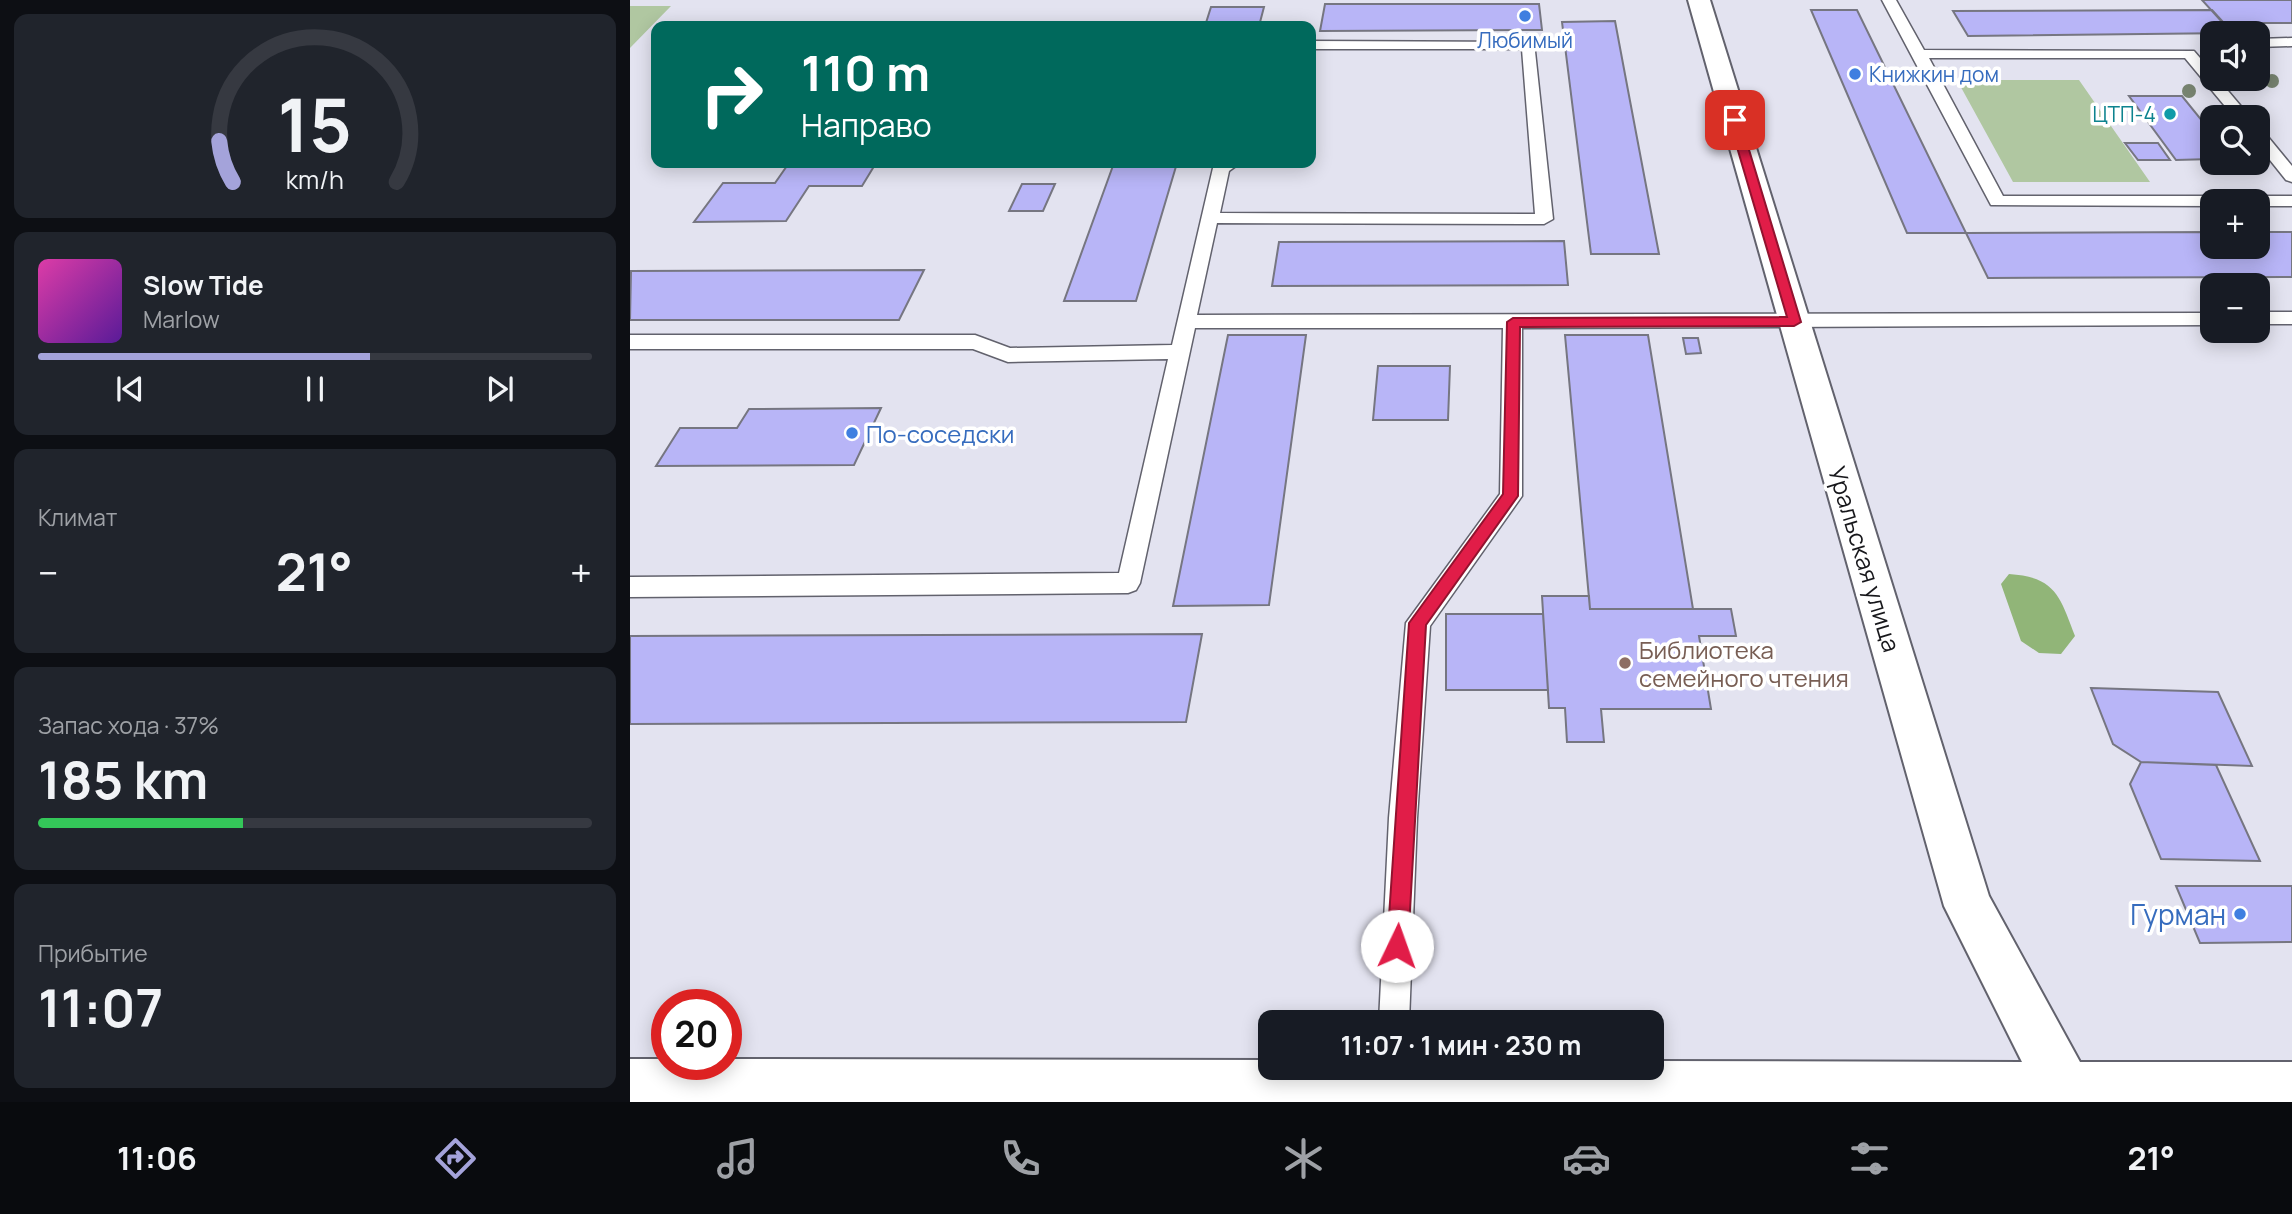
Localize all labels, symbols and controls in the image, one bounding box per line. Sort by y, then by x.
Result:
marker: Любимый [1517,8,1533,24]
map controls [2200,21,2270,343]
button: sound [2200,21,2270,91]
place label: Любимый [1477,26,1573,54]
text: 110 m [801,39,930,106]
icon: right [686,49,777,140]
place label: Книжкин дом [1869,60,1999,88]
marker: Книжкин дом [1847,66,1863,82]
text: 15 [278,74,352,174]
pin [1705,90,1765,150]
place label: ЦТП-4 [2092,100,2156,128]
icon: arrive [1716,101,1754,139]
text: Направо [801,103,932,147]
button: search [2200,105,2270,175]
marker: ЦТП-4 [2162,106,2178,122]
text: km/h [286,162,344,197]
button: + [2200,189,2270,259]
text: Slow Tide [143,267,264,303]
button: − [2200,273,2270,343]
text: Marlow [143,303,220,335]
icon: previous [111,370,149,408]
icon: pause [296,370,334,408]
icon: next [481,370,519,408]
place label: По-соседски [866,417,1015,450]
marker: По-соседски [844,425,860,441]
street label: Уральская улица [1821,462,1909,656]
text: Климат [38,501,117,533]
text: 21° [276,536,353,607]
text: − [38,546,59,598]
text: + [570,546,592,598]
place label: Библиотека семейного чтения [1639,633,1849,694]
marker: Библиотека семейного чтения [1617,655,1633,671]
text: Запас хода · 37% [38,709,219,741]
text: 185 km [38,744,208,815]
place label: Гурман [2130,895,2226,933]
marker: Гурман [2232,906,2248,922]
position arrow [1360,909,1434,983]
text: Прибытие [38,937,148,969]
text: 11:07 [38,972,163,1043]
speed limit sign: 20 [651,989,742,1080]
text: 11:07 · 1 мин · 230 m [1340,1027,1582,1063]
icon: directions [431,1134,480,1183]
icon: music [713,1134,762,1183]
icon: phone [996,1134,1045,1183]
icon: climate [1279,1134,1328,1183]
icon: car [1562,1134,1611,1183]
icon: filters [1845,1134,1894,1183]
text: 11:06 [117,1136,197,1180]
text: 21° [2128,1136,2175,1180]

